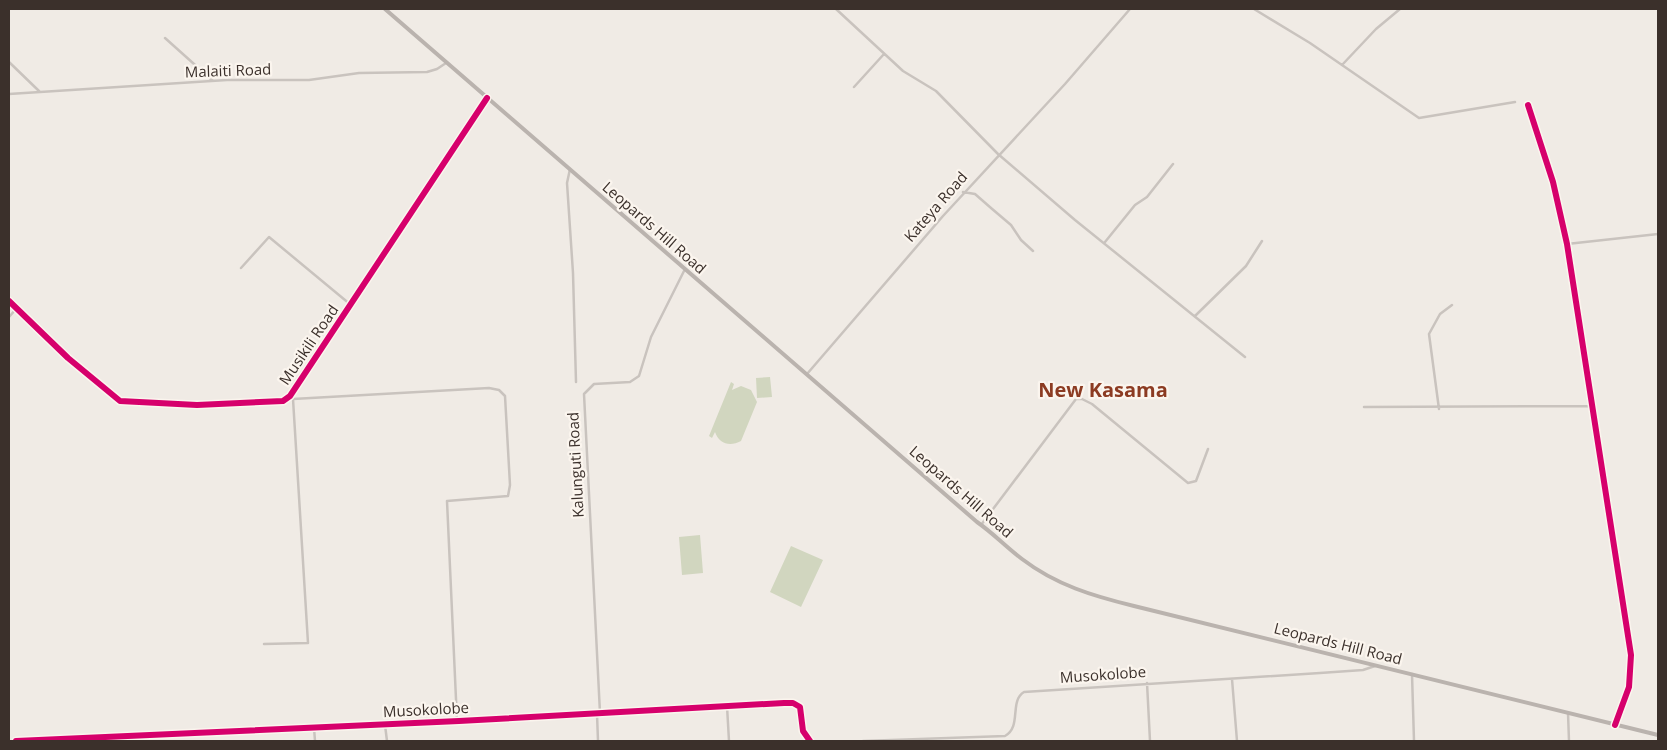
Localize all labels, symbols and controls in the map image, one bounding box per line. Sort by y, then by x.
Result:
street label: Malaiti Road [184,58,272,82]
street label: Kateya Road [899,167,971,246]
street label: Leopards Hill Road [599,177,711,278]
street label: Musikili Road [274,300,342,388]
district label: New Kasama [1038,376,1168,403]
street label: Kalunguti Road [562,412,588,518]
street label: Leopards Hill Road [906,441,1018,542]
street label: Leopards Hill Road [1272,617,1404,669]
street label: Musokolobe [1059,661,1147,687]
street label: Musokolobe [382,697,470,721]

